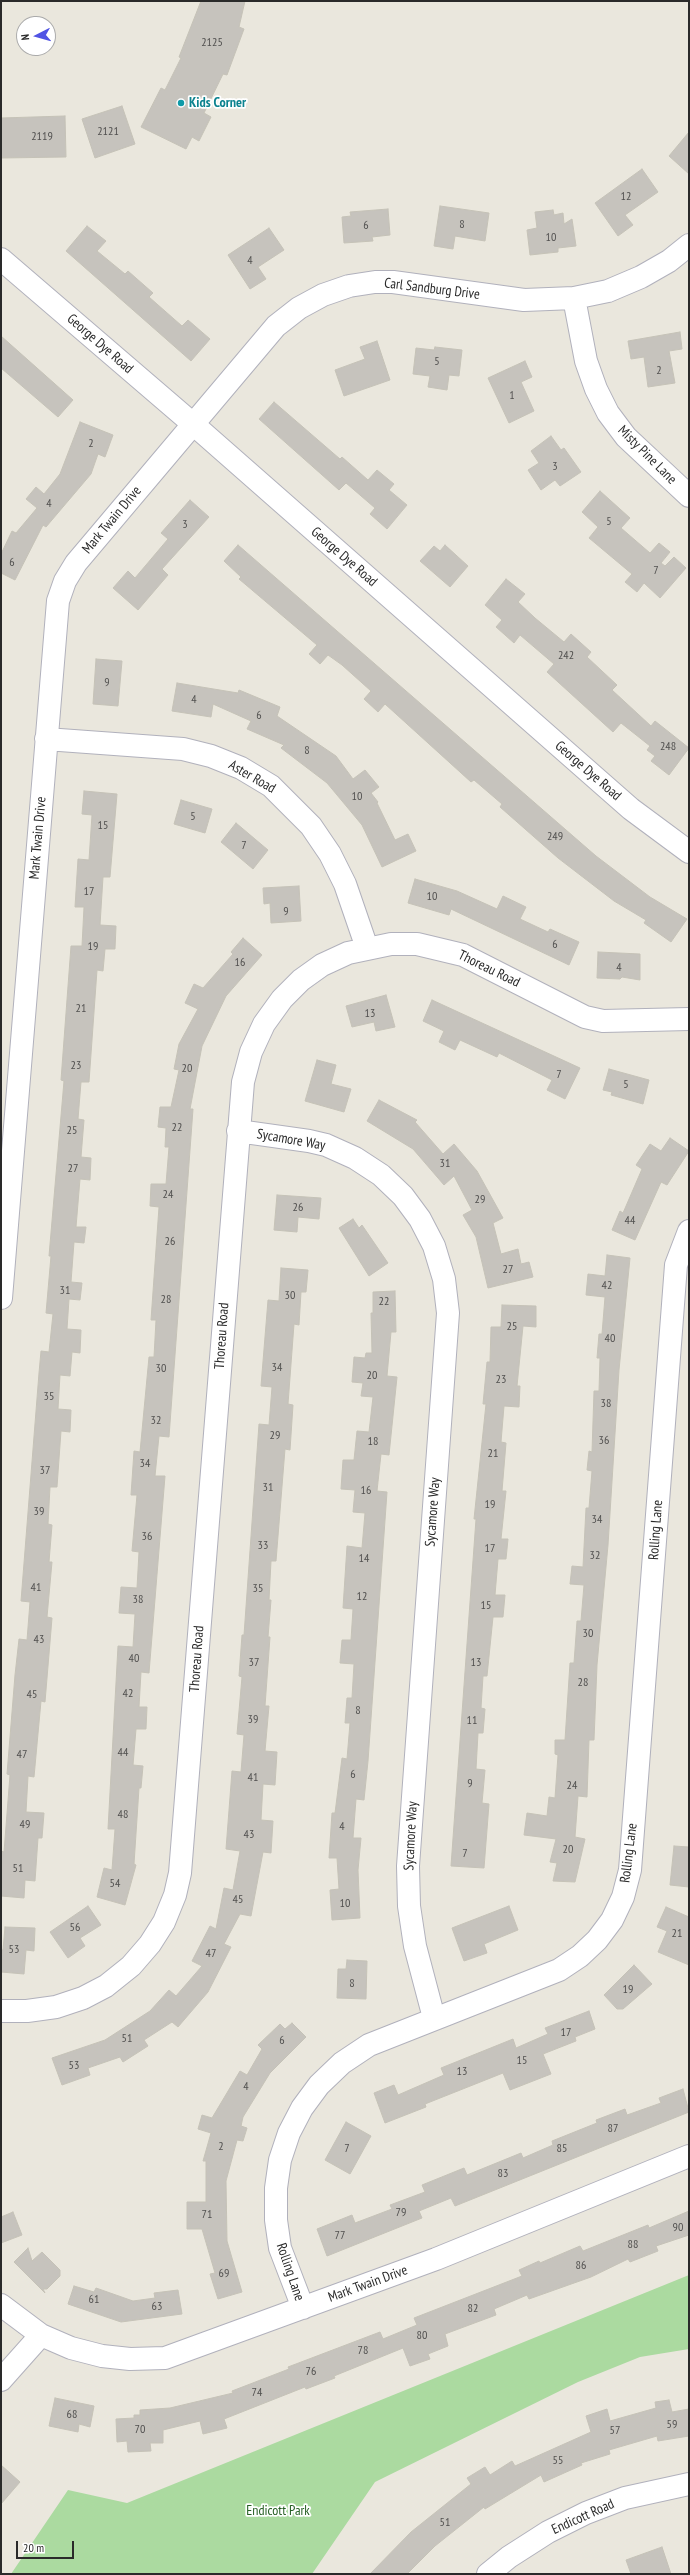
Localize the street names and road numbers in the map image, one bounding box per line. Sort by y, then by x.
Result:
street label: Carl Sandburg Drive [383,275,481,303]
street label: George Dye Road [63,311,137,377]
street label: Misty Pine Lane [614,422,680,488]
street label: Mark Twain Drive [79,483,145,557]
street label: George Dye Road [307,524,381,590]
street label: George Dye Road [551,738,625,804]
street label: Aster Road [225,757,279,797]
street label: Mark Twain Drive [26,796,50,880]
street label: Thoreau Road [455,947,523,991]
street label: Sycamore Way [255,1126,327,1154]
street label: Thoreau Road [211,1302,233,1370]
street label: Sycamore Way [422,1477,444,1547]
street label: Rolling Lane [646,1499,666,1561]
street label: Thoreau Road [186,1625,208,1693]
street label: Sycamore Way [401,1801,421,1871]
street label: Rolling Lane [617,1822,641,1884]
street label: Rolling Lane [272,2241,308,2303]
street label: Mark Twain Drive [326,2262,410,2306]
street label: Endicott Road [549,2496,617,2538]

